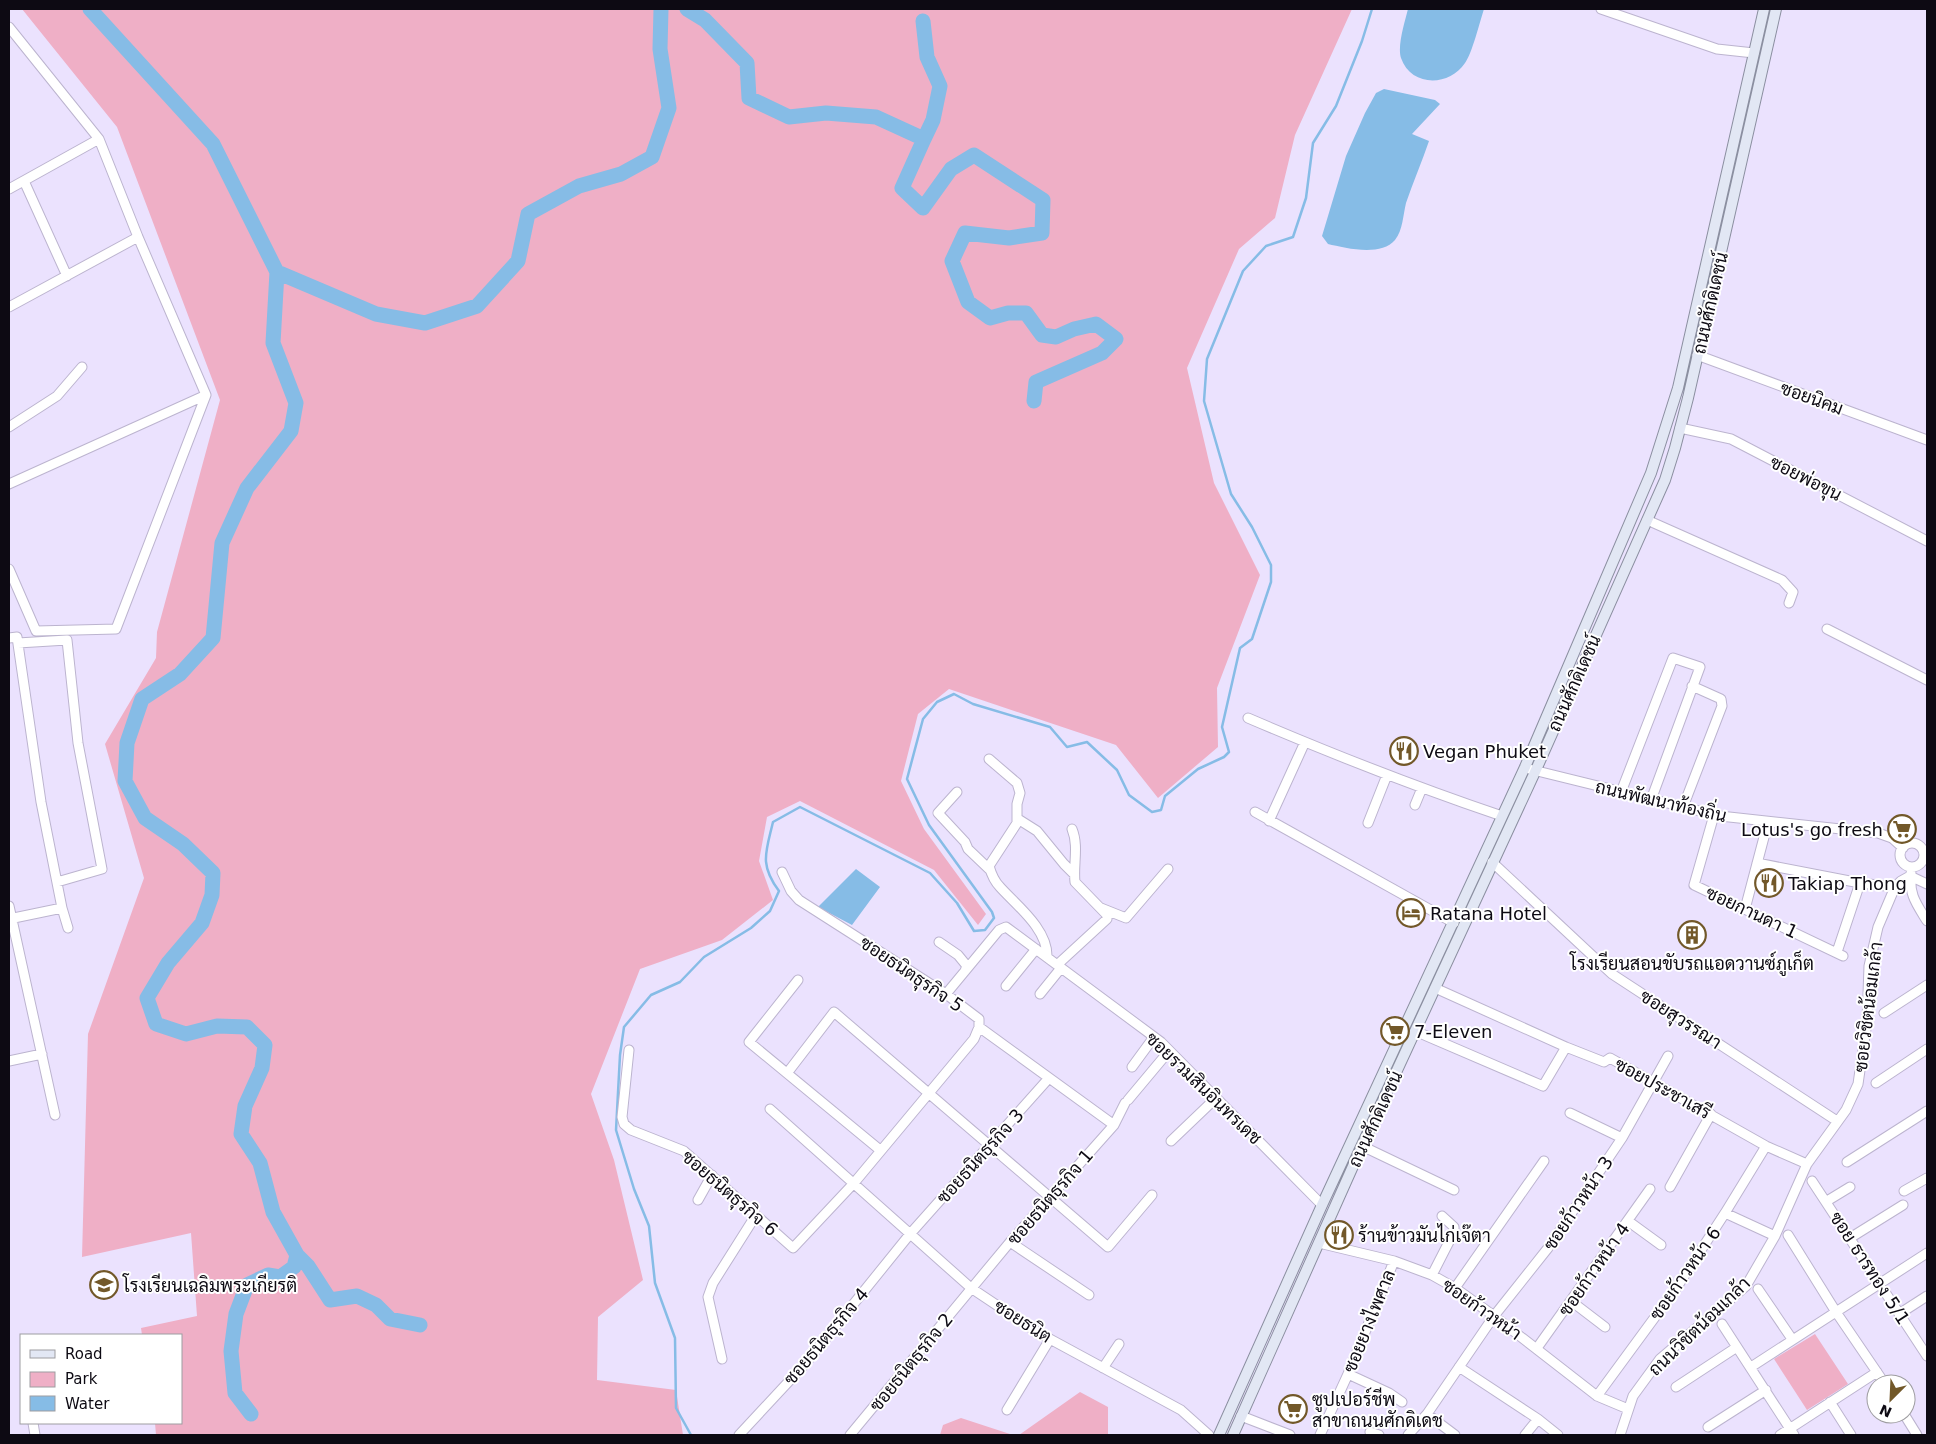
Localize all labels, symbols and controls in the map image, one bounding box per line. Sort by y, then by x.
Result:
street label: ถนนศักดิเดชน์ [1686,250,1732,356]
street label: ซอยนิคม [1778,377,1846,419]
street label: ซอยพ่อขุน [1766,450,1846,507]
street label: ถนนศักดิเดชน์ [1541,630,1605,735]
restaurant icon: Vegan Phuket [1389,736,1419,766]
place label: Vegan Phuket [1423,741,1546,762]
street label: ถนนพัฒนาท้องถิ่น [1593,772,1730,826]
supermarket icon: Lotus's go fresh [1887,814,1917,844]
place label: Lotus's go fresh [1741,819,1883,840]
restaurant icon: Takiap Thong [1754,868,1784,898]
place label: Takiap Thong [1787,873,1907,894]
street label: ซอยกานดา 1 [1703,882,1801,942]
hotel icon: Ratana Hotel [1396,898,1426,928]
place label: Ratana Hotel [1430,903,1547,924]
building icon: โรงเรียนสอนขับรถแอดวานซ์ภูเก็ต [1677,920,1707,950]
street label: ซอยธนิตธุรกิจ 5 [855,932,968,1018]
street label: ซอยวิชิตน้อมเกล้า [1849,940,1886,1073]
place label: โรงเรียนสอนขับรถแอดวานซ์ภูเก็ต [1569,950,1814,977]
street label: ซอยสุวรรณา [1635,985,1726,1055]
supermarket icon: 7-Eleven [1380,1016,1410,1046]
place label: 7-Eleven [1414,1021,1493,1042]
street label: ซอยรวมสินอินทรเดช [1142,1027,1266,1149]
street label: ซอยประชาเสรี [1611,1051,1716,1123]
street label: ถนนศักดิเดชน์ [1342,1067,1406,1171]
street label: ซอยธนิตธุรกิจ 3 [932,1104,1029,1209]
street label: ซอยธนิตธุรกิจ 1 [1003,1145,1099,1251]
street label: ซอยธนิตธุรกิจ 6 [676,1146,782,1242]
street label: ซอยก้าวหน้า 3 [1538,1151,1617,1254]
street label: ซอย ธารทอง 5/1 [1826,1208,1914,1328]
street label: ซอยก้าวหน้า 4 [1553,1218,1634,1320]
restaurant icon: ร้านข้าวมันไก่เจ๊ตา [1324,1220,1354,1250]
street label: ซอยก้าวหน้า 6 [1644,1222,1725,1324]
place label: ร้านข้าวมันไก่เจ๊ตา [1358,1223,1491,1246]
street label: ซอยยางไพศาล [1337,1266,1399,1376]
school or university icon: โรงเรียนเฉลิมพระเกียรติ [89,1270,119,1300]
street label: ถนนวิชิตน้อมเกล้า [1643,1272,1754,1380]
place label: โรงเรียนเฉลิมพระเกียรติ [122,1273,297,1296]
street label: ซอยก้าวหน้า [1438,1273,1526,1344]
street label: ซอยธนิตธุรกิจ 4 [779,1283,874,1390]
street label: ซอยธนิต [990,1295,1056,1347]
street label: ซอยธนิตธุรกิจ 2 [865,1309,959,1417]
legend [20,1334,182,1424]
text: Road [65,1345,103,1363]
text: Park [65,1370,98,1388]
north arrow [1866,1374,1916,1424]
place label: ซูปเปอร์ชีพ สาขาถนนศักดิเดช [1312,1387,1443,1431]
supermarket icon: ซูปเปอร์ชีพ สาขาถนนศักดิเดช [1278,1394,1308,1424]
text: Water [65,1395,110,1413]
text: N [1877,1401,1894,1421]

